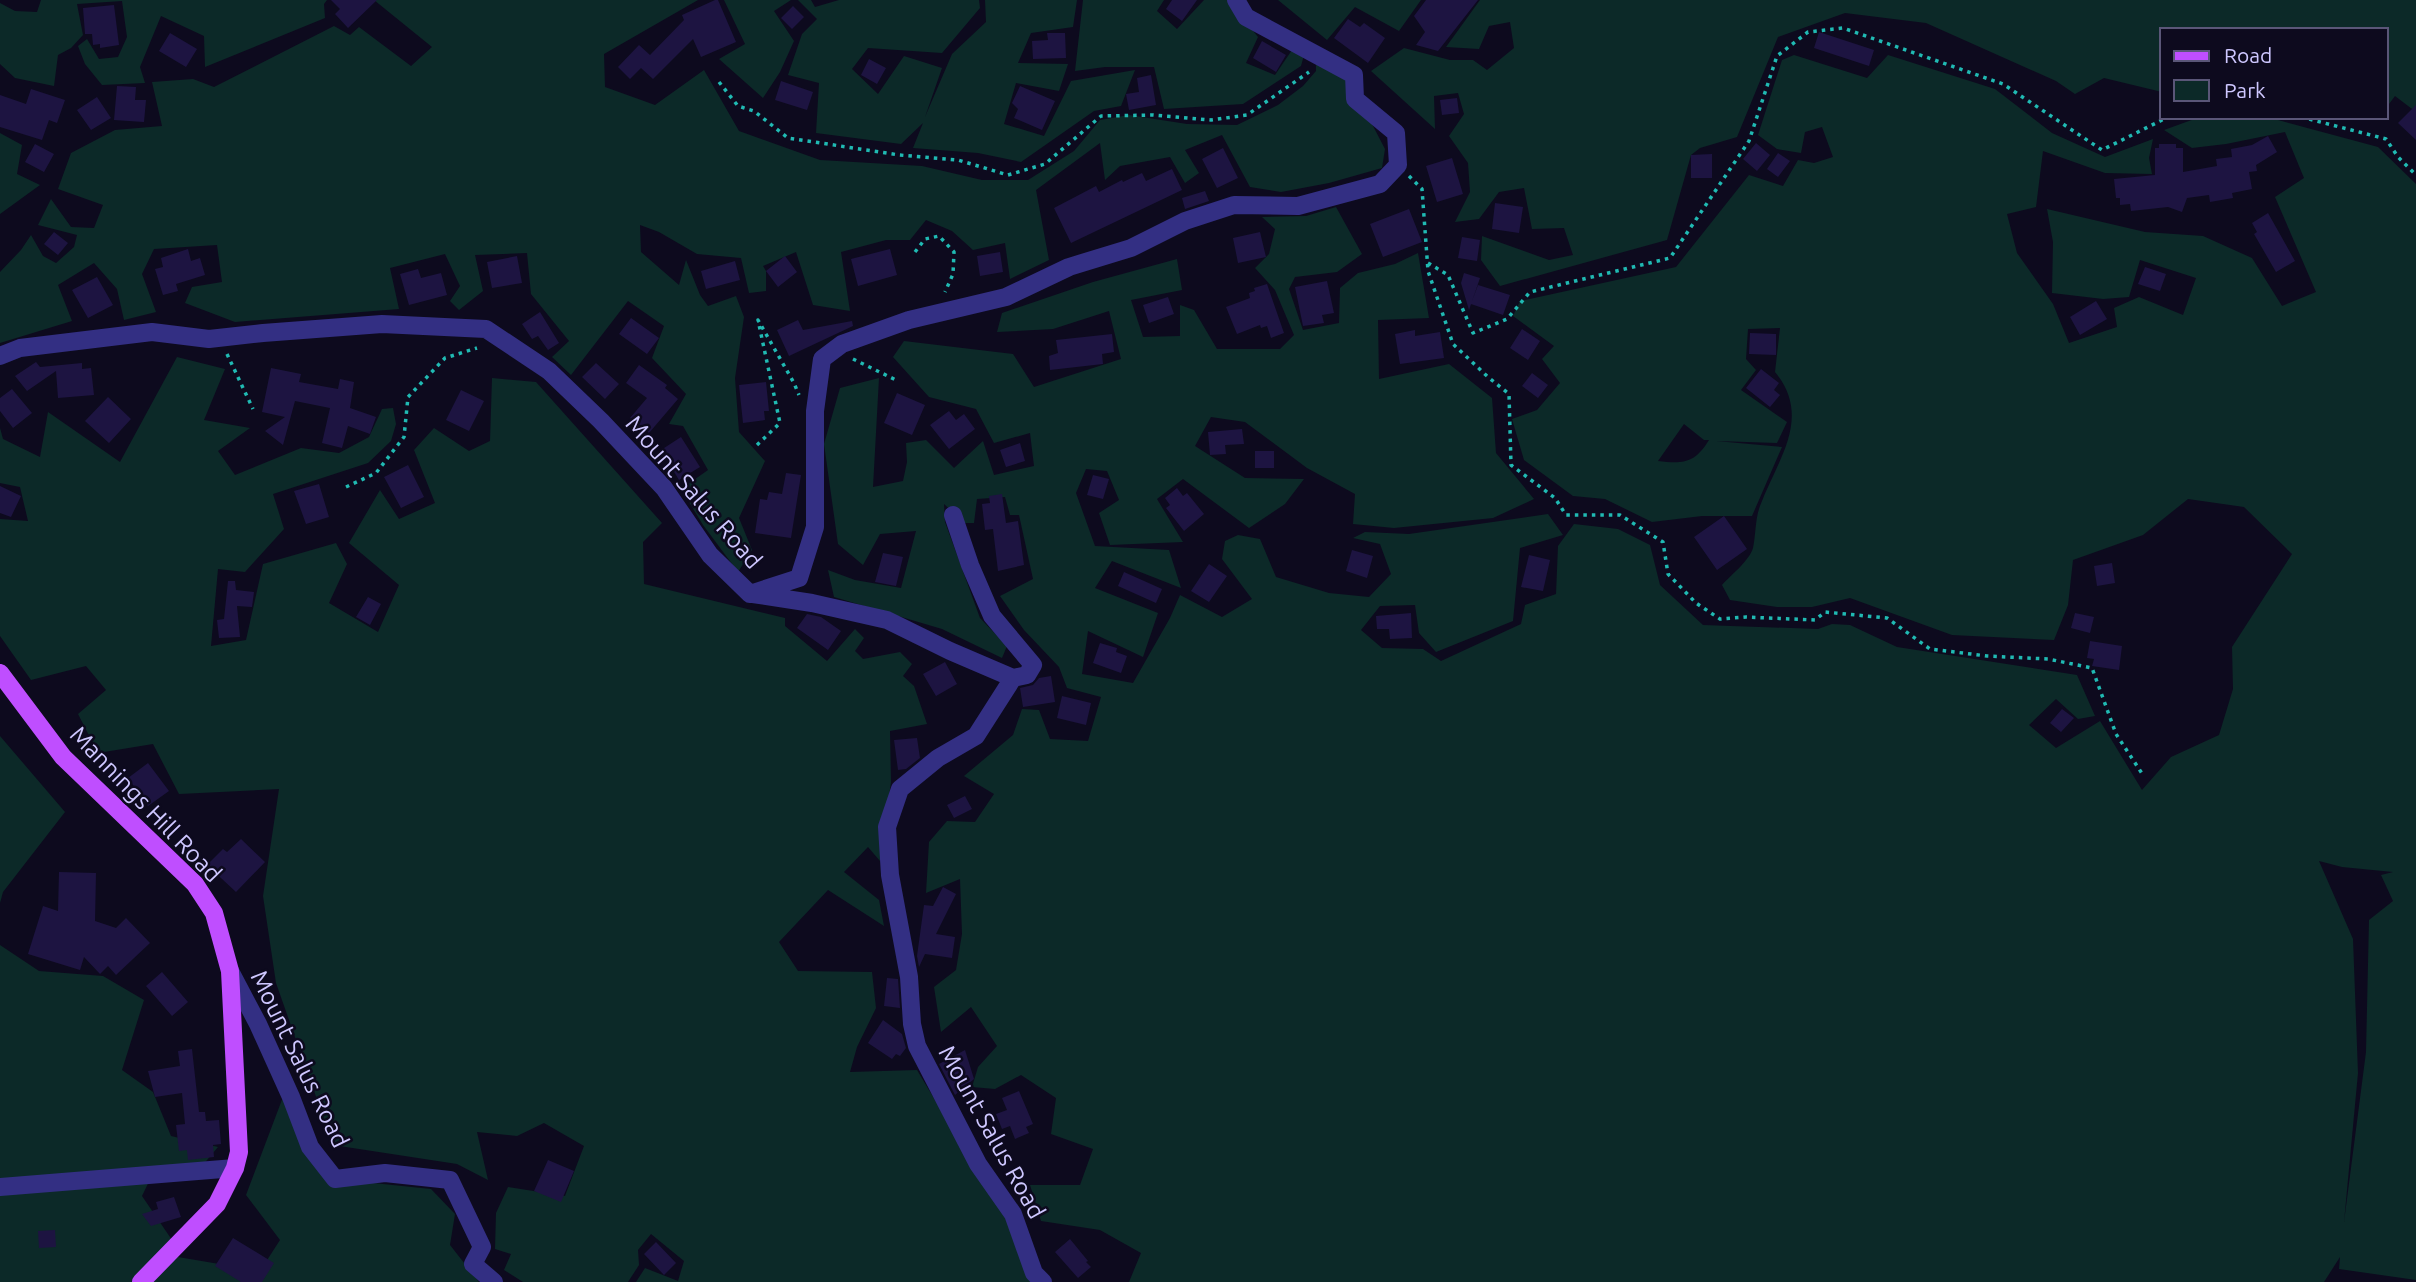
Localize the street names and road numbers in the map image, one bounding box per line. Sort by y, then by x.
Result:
street label: Mount Salus Road [620,410,768,574]
street label: Mannings Hill Road [65,721,227,887]
street label: Mount Salus Road [245,966,355,1152]
street label: Mount Salus Road [933,1041,1051,1223]

